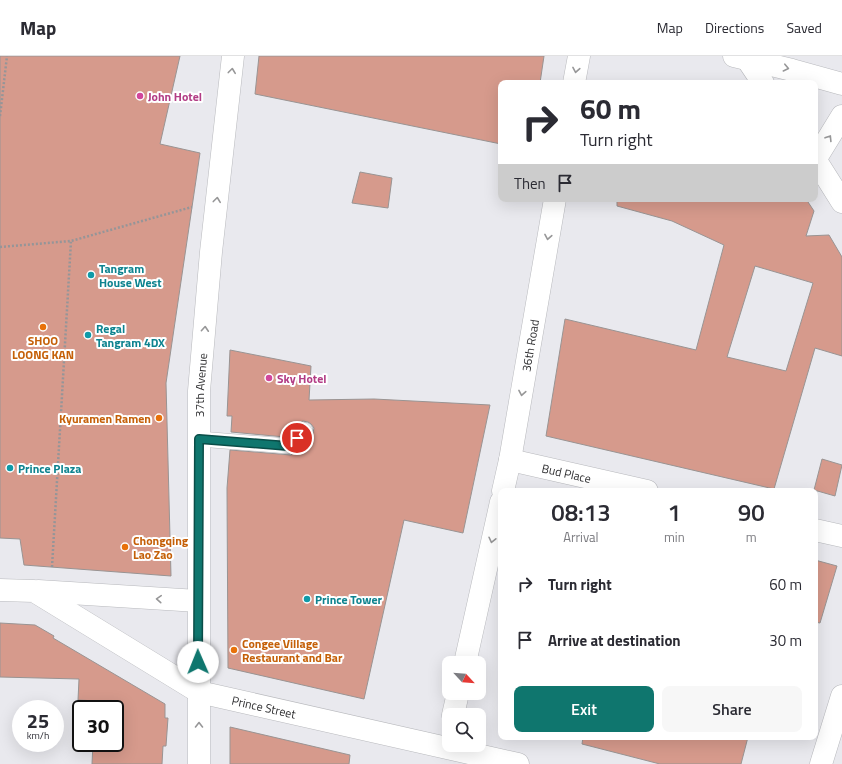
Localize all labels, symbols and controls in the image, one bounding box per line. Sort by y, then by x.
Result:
text: Map [20,13,56,42]
text: Map [657,17,683,38]
text: Directions [705,17,764,38]
text: Saved [786,17,822,38]
one-way arrow [782,63,789,72]
one-way arrow [573,66,581,73]
one-way arrow [227,68,236,74]
place label: John Hotel [148,87,202,106]
text: 60 m [580,87,641,130]
marker: John Hotel [135,91,145,101]
icon: right [514,96,566,148]
text: Turn right [580,126,653,153]
one-way arrow [824,135,831,142]
text: Then [514,172,546,195]
icon: arrive [554,172,576,194]
one-way arrow [212,197,221,203]
one-way arrow [544,234,553,241]
place label: Tangram House West [99,259,162,292]
marker: Tangram House West [86,270,96,280]
street label: 36th Road [516,318,544,373]
place label: Regal Tangram 4DX [96,319,165,352]
marker: SHOO LOONG KAN [38,322,48,332]
one-way arrow [200,326,209,332]
marker: Regal Tangram 4DX [83,330,93,340]
place label: SHOO LOONG KAN [12,331,74,364]
street label: 37th Avenue [190,352,212,417]
place label: Sky Hotel [277,369,327,388]
marker: Sky Hotel [264,373,274,383]
one-way arrow [518,390,526,396]
place label: Kyuramen Ramen [59,409,151,428]
marker: Kyuramen Ramen [154,413,164,423]
pin [280,421,314,455]
icon: arrive [286,427,308,449]
street label: Bud Place [540,458,593,488]
place label: Prince Plaza [18,459,81,478]
marker: Prince Plaza [5,463,15,473]
text: 08:13 [551,494,611,530]
text: 1 [668,494,681,530]
text: 90 [738,494,765,530]
text: Arrival [563,527,599,547]
text: min [664,527,685,547]
text: m [746,527,757,547]
place label: Chongqing Lao Zao [133,531,189,564]
one-way arrow [489,537,497,543]
marker: Chongqing Lao Zao [120,542,130,552]
icon: right [514,573,536,595]
text: Turn right [548,573,612,596]
text: 60 m [769,573,802,596]
place label: Prince Tower [315,590,383,609]
one-way arrow [156,594,162,603]
marker: Prince Tower [302,594,312,604]
icon: arrive [514,629,536,651]
text: Arrive at destination [548,629,681,652]
text: 30 m [769,629,802,652]
place label: Congee Village Restaurant and Bar [242,634,343,667]
position arrow [177,641,219,683]
marker: Congee Village Restaurant and Bar [229,645,239,655]
north arrow [442,656,486,700]
map controls [442,656,486,752]
button: Exit [514,686,654,732]
button: Share [662,686,802,732]
street label: Prince Street [230,690,299,723]
speed limit sign: 30 [72,700,124,752]
text: 25 [27,705,49,736]
button: search [442,708,486,752]
one-way arrow [195,722,203,728]
text: km/h [27,728,49,743]

